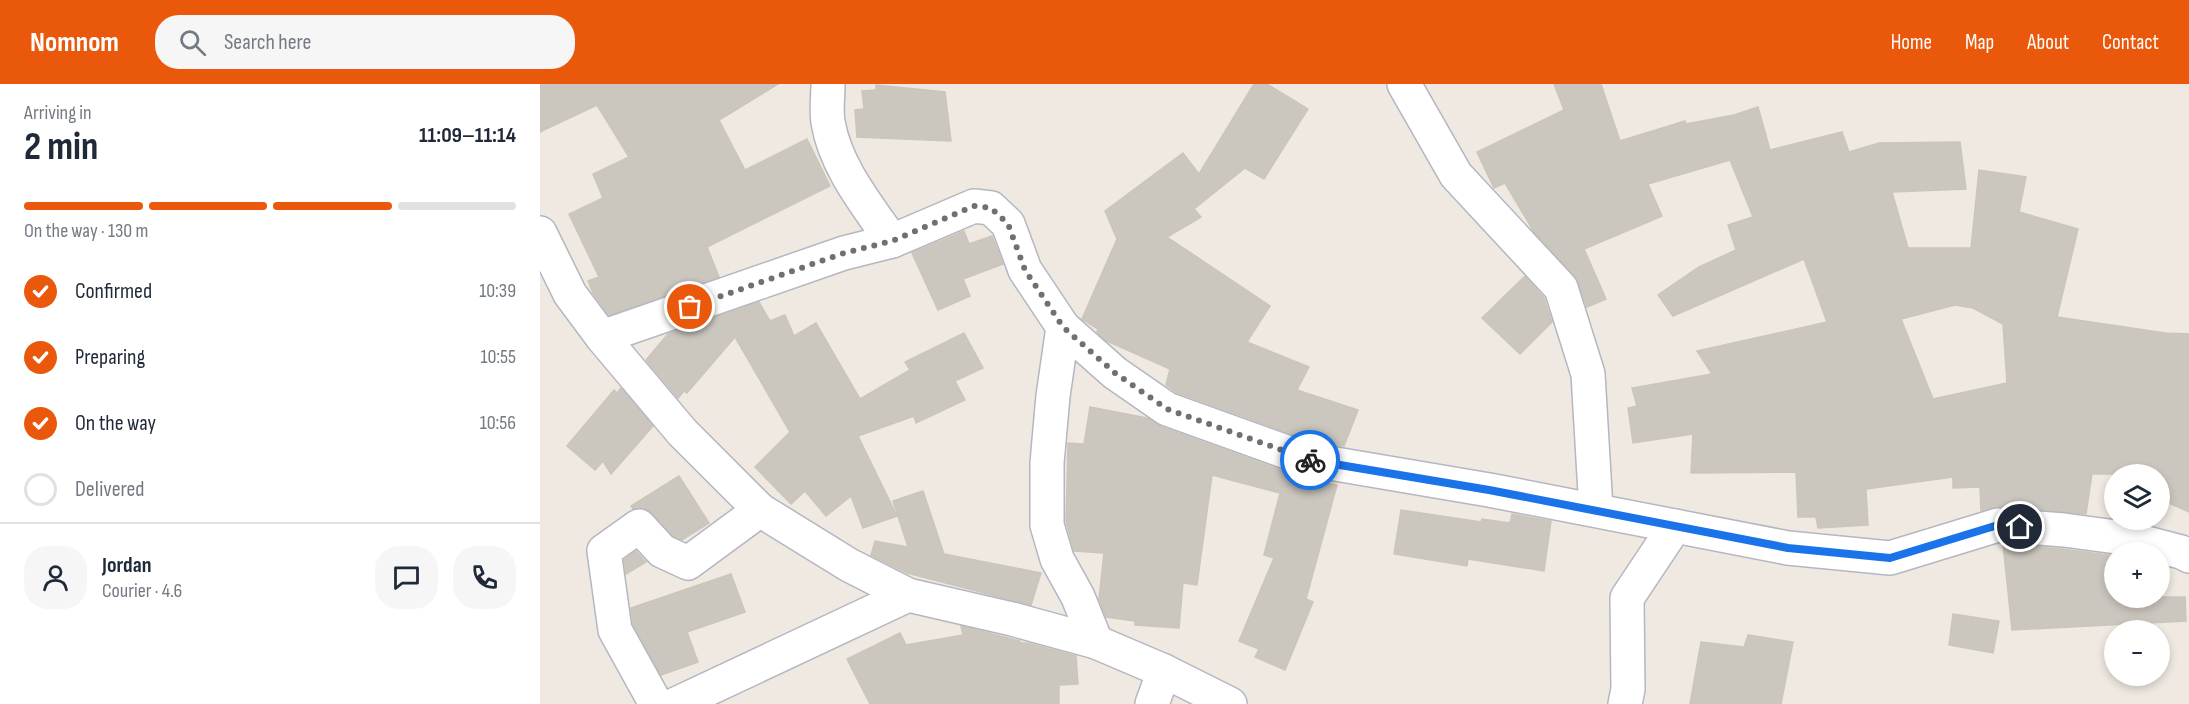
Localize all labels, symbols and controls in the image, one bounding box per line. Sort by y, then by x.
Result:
search box [155,15,575,69]
text: Nomnom [30,26,119,59]
icon: search [176,26,209,59]
text: Search here [224,29,311,56]
text: Home [1891,30,1932,55]
text: Map [1965,30,1994,55]
text: About [2027,30,2069,55]
text: Contact [2102,30,2159,55]
text: Arriving in [24,101,92,125]
text: 11:09–11:14 [419,122,516,149]
text: 2 min [24,124,98,171]
text: On the way · 130 m [24,219,148,243]
icon: check [24,275,57,308]
text: Confirmed [75,278,152,305]
text: 10:39 [479,279,516,303]
pin [664,281,715,332]
icon: bag [673,290,706,323]
icon: check [24,341,57,374]
text: Preparing [75,344,145,371]
text: 10:55 [481,345,516,369]
icon: check [24,407,57,440]
text: On the way [75,410,156,437]
text: 10:56 [480,411,516,435]
courier [1280,430,1340,490]
icon: bike [1294,444,1327,477]
map controls [2104,464,2170,686]
button: layers [2104,464,2170,530]
text: Delivered [75,476,144,503]
pin [1994,501,2045,552]
icon: home [2003,510,2036,543]
button: + [2104,542,2170,608]
button: person [24,546,87,609]
button: chat [375,546,438,609]
button: phone [453,546,516,609]
text: Jordan [102,552,151,579]
text: Courier · 4.6 [102,579,182,603]
button: − [2104,620,2170,686]

